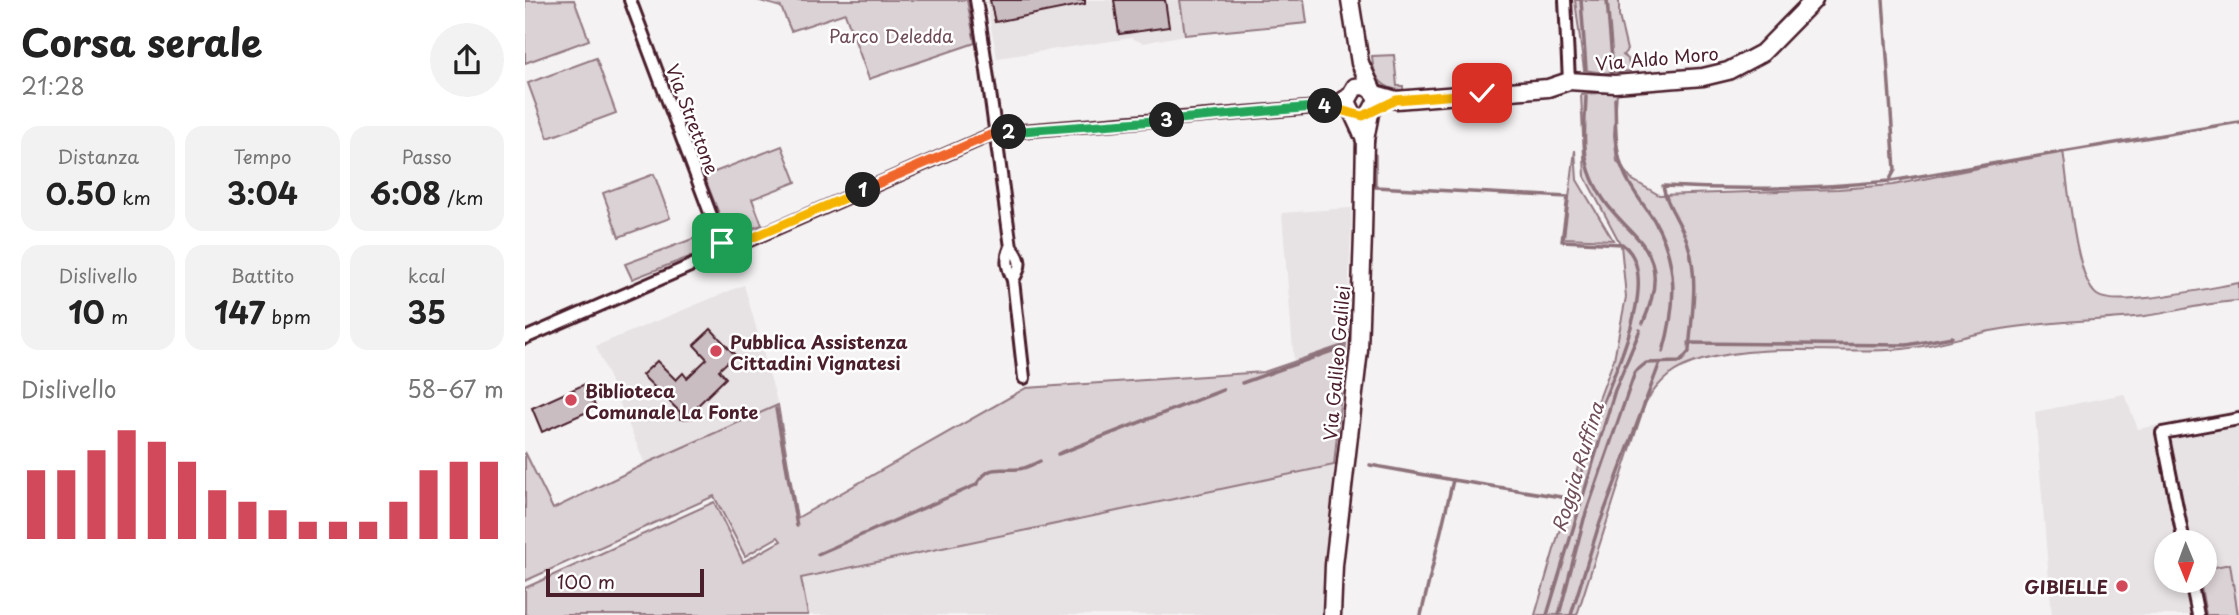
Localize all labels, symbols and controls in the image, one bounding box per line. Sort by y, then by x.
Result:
text: Corsa serale [21,13,262,70]
park label: Parco Deledda [829,22,954,49]
button: share [430,23,504,97]
street label: Via Aldo Moro [1594,39,1720,77]
street label: Via Strettone [660,60,726,178]
pin [1452,63,1512,123]
text: 21:28 [21,68,85,103]
icon: check [1463,74,1501,112]
pin: 4 [1307,88,1343,124]
text: 4 [1318,91,1331,119]
pin: 3 [1149,102,1185,138]
text: 3 [1160,105,1173,133]
pin: 2 [991,114,1027,150]
text: 2 [1002,117,1015,145]
text: Distanza [57,142,139,170]
text: Tempo [233,142,292,170]
text: Passo [402,142,452,170]
text: 0.50 [45,170,116,215]
text: 3:04 [227,170,298,215]
text: 6:08 [370,170,441,215]
pin: 1 [845,172,881,208]
text: 1 [858,175,867,203]
text: km [116,183,151,211]
text: /km [441,183,484,211]
pin [692,213,752,273]
icon: arrive [703,224,741,262]
text: Dislivello [59,261,138,289]
text: Battito [231,261,294,289]
text: kcal [408,261,446,289]
street label: Via Galileo Galilei [1316,284,1356,442]
text: 10 [68,289,105,334]
text: 147 [214,289,265,334]
text: 35 [407,289,446,334]
text: m [105,302,128,330]
text: bpm [265,302,311,330]
place label: Pubblica Assistenza Cittadini Vignatesi [730,328,908,376]
marker: Pubblica Assistenza Cittadini Vignatesi [708,343,724,359]
text: Dislivello [21,371,116,406]
text: 58–67 m [407,371,504,406]
place label: Biblioteca Comunale La Fonte [585,377,759,425]
marker: Biblioteca Comunale La Fonte [563,392,579,408]
water label: Roggia Ruffina [1544,398,1610,535]
north arrow [2154,530,2217,593]
map controls [2154,530,2217,593]
scale bar [546,566,703,598]
text: 100 m [557,567,615,595]
place label: GIBIELLE [2024,573,2108,600]
marker: GIBIELLE [2114,578,2130,594]

